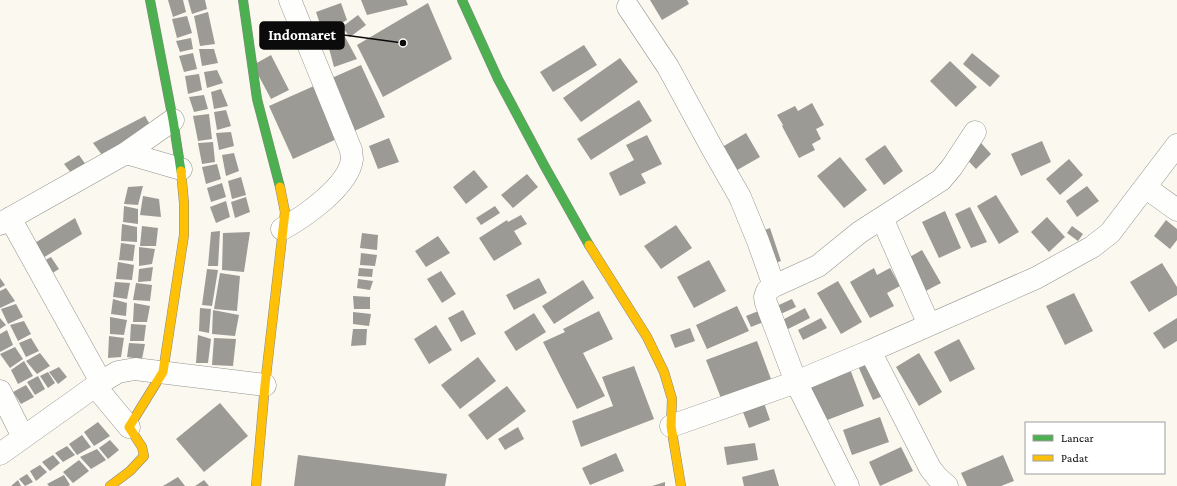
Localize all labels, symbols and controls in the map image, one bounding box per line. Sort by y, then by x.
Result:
callout: Indomaret [260,22,344,49]
text: Indomaret [268,27,336,43]
legend [1025,422,1165,474]
text: Lancar [1061,431,1095,445]
text: Padat [1061,451,1089,465]

